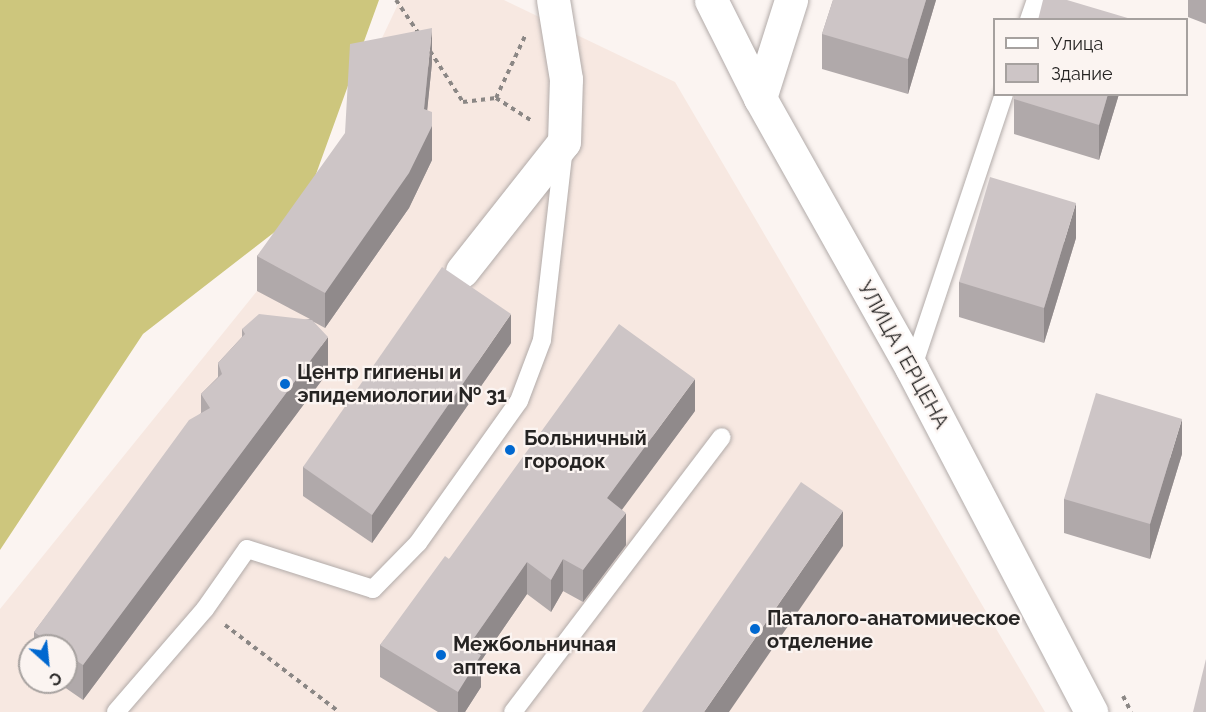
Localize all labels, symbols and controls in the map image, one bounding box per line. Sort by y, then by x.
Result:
legend [993,18,1188,96]
text: Улица [1051,33,1103,54]
text: Здание [1051,63,1113,84]
street label: УЛИЦА ГЕРЦЕНА [852,277,954,433]
place label: Центр гигиены и эпидемиологии № 31 [297,360,507,407]
marker: Центр гигиены и эпидемиологии № 31 [278,377,292,391]
place label: Больничный городок [524,426,647,473]
marker: Больничный городок [501,441,519,459]
place label: Паталого-анатомическое отделение [767,606,1020,653]
marker: Паталого-анатомическое отделение [748,622,762,636]
place label: Межбольничная аптека [453,632,616,679]
north arrow [18,634,78,694]
marker: Межбольничная аптека [434,648,448,662]
text: С [46,668,65,690]

